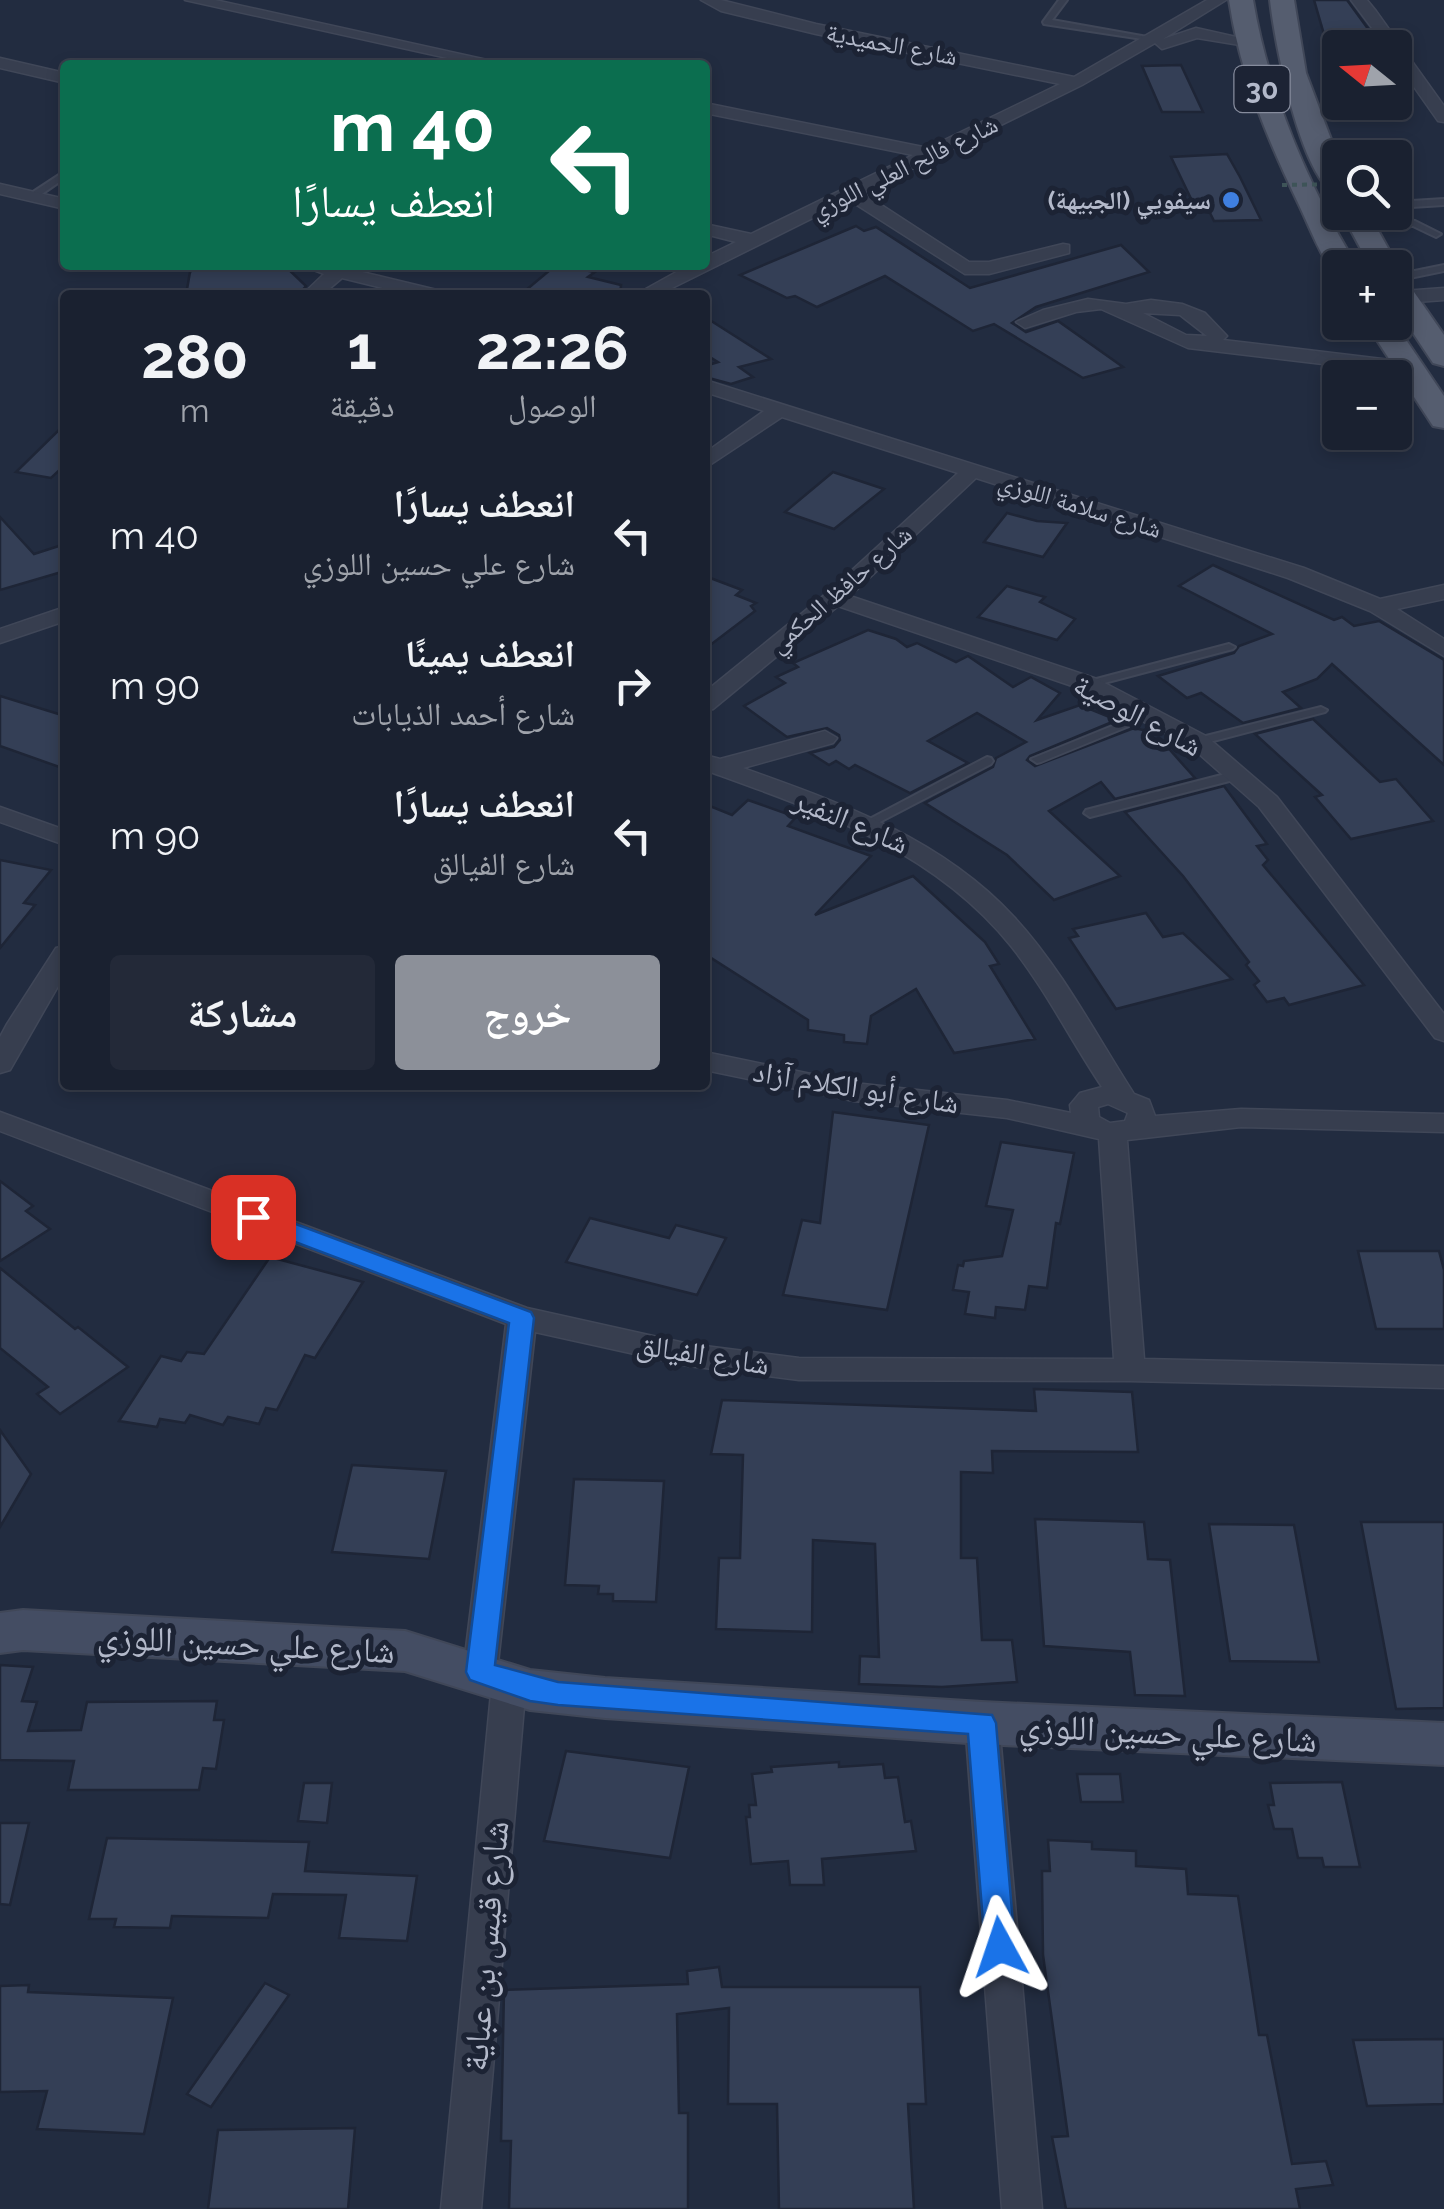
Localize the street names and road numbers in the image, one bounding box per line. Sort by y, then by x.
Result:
street label: شارع الحميدية [824,17,960,72]
road number: 30 [1234,66,1290,112]
street label: شارع فالح العلي اللوزي [806,109,1005,230]
street label: شارع سلامة اللوزي [993,466,1165,549]
street label: شارع حافظ الحكمي [763,519,921,663]
street label: شارع الوصية [1067,667,1208,765]
street label: شارع النفير [787,781,914,863]
street label: شارع أبو الكلام آزاد [750,1053,962,1123]
street label: شارع الفيالق [634,1326,772,1384]
street label: شارع علي حسين اللوزي [96,1615,396,1679]
street label: شارع علي حسين اللوزي [1018,1704,1318,1768]
street label: شارع قيس بن عباية [454,1819,518,2073]

